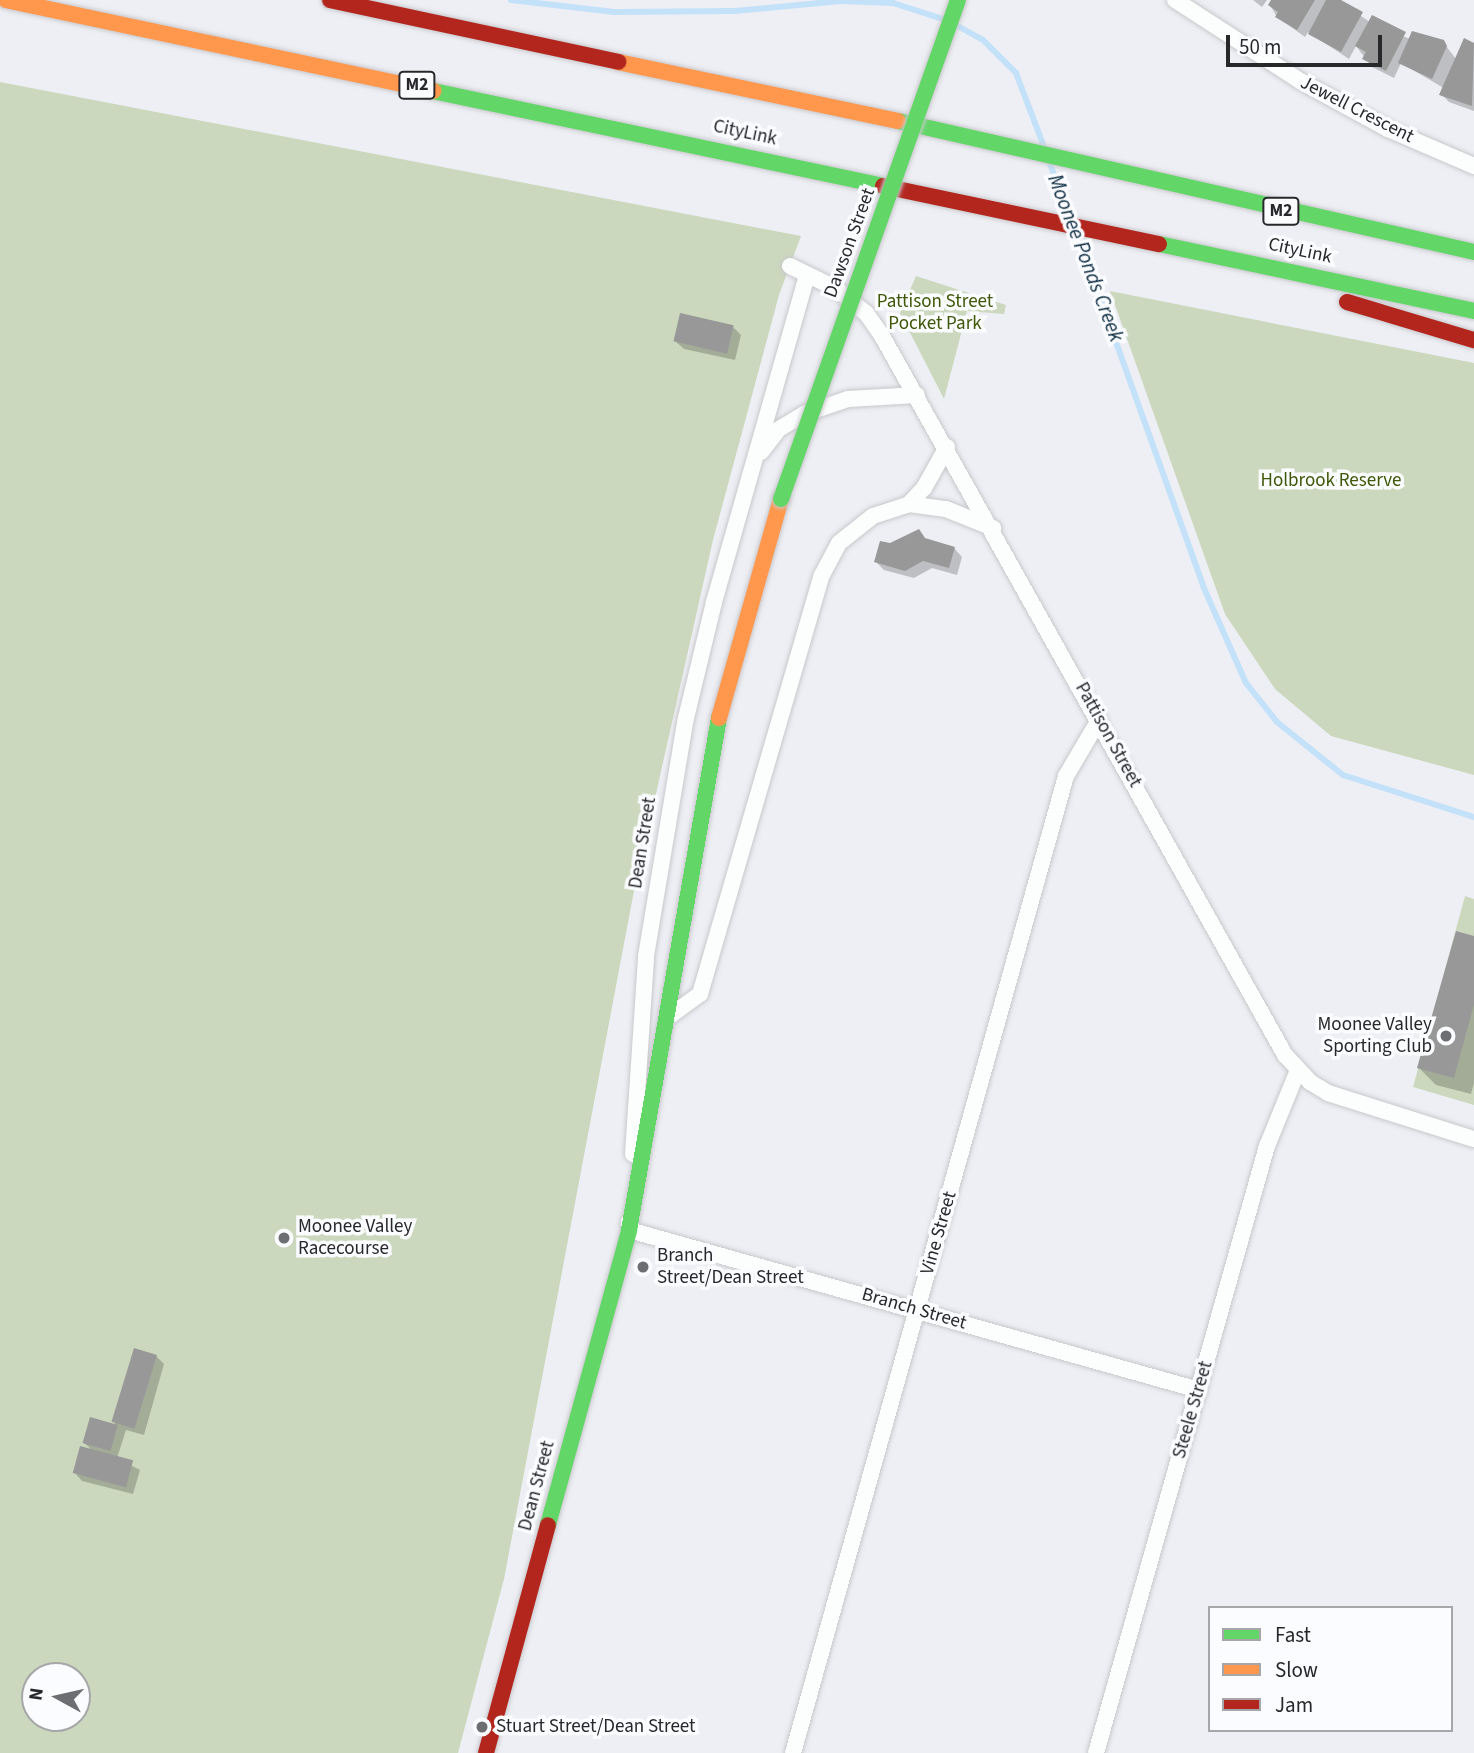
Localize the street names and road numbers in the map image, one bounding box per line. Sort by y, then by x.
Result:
road number: M2 [398,70,436,100]
street label: Jewell Crescent [1296,72,1418,148]
street label: CityLink [711,115,779,151]
street label: Dawson Street [820,185,880,301]
road number: M2 [1262,196,1300,226]
street label: CityLink [1266,233,1334,269]
street label: Pattison Street [1070,679,1146,791]
street label: Dean Street [625,796,661,890]
street label: Vine Street [916,1189,962,1277]
street label: Branch Street [859,1283,969,1335]
street label: Steele Street [1168,1359,1218,1461]
street label: Dean Street [514,1439,560,1533]

